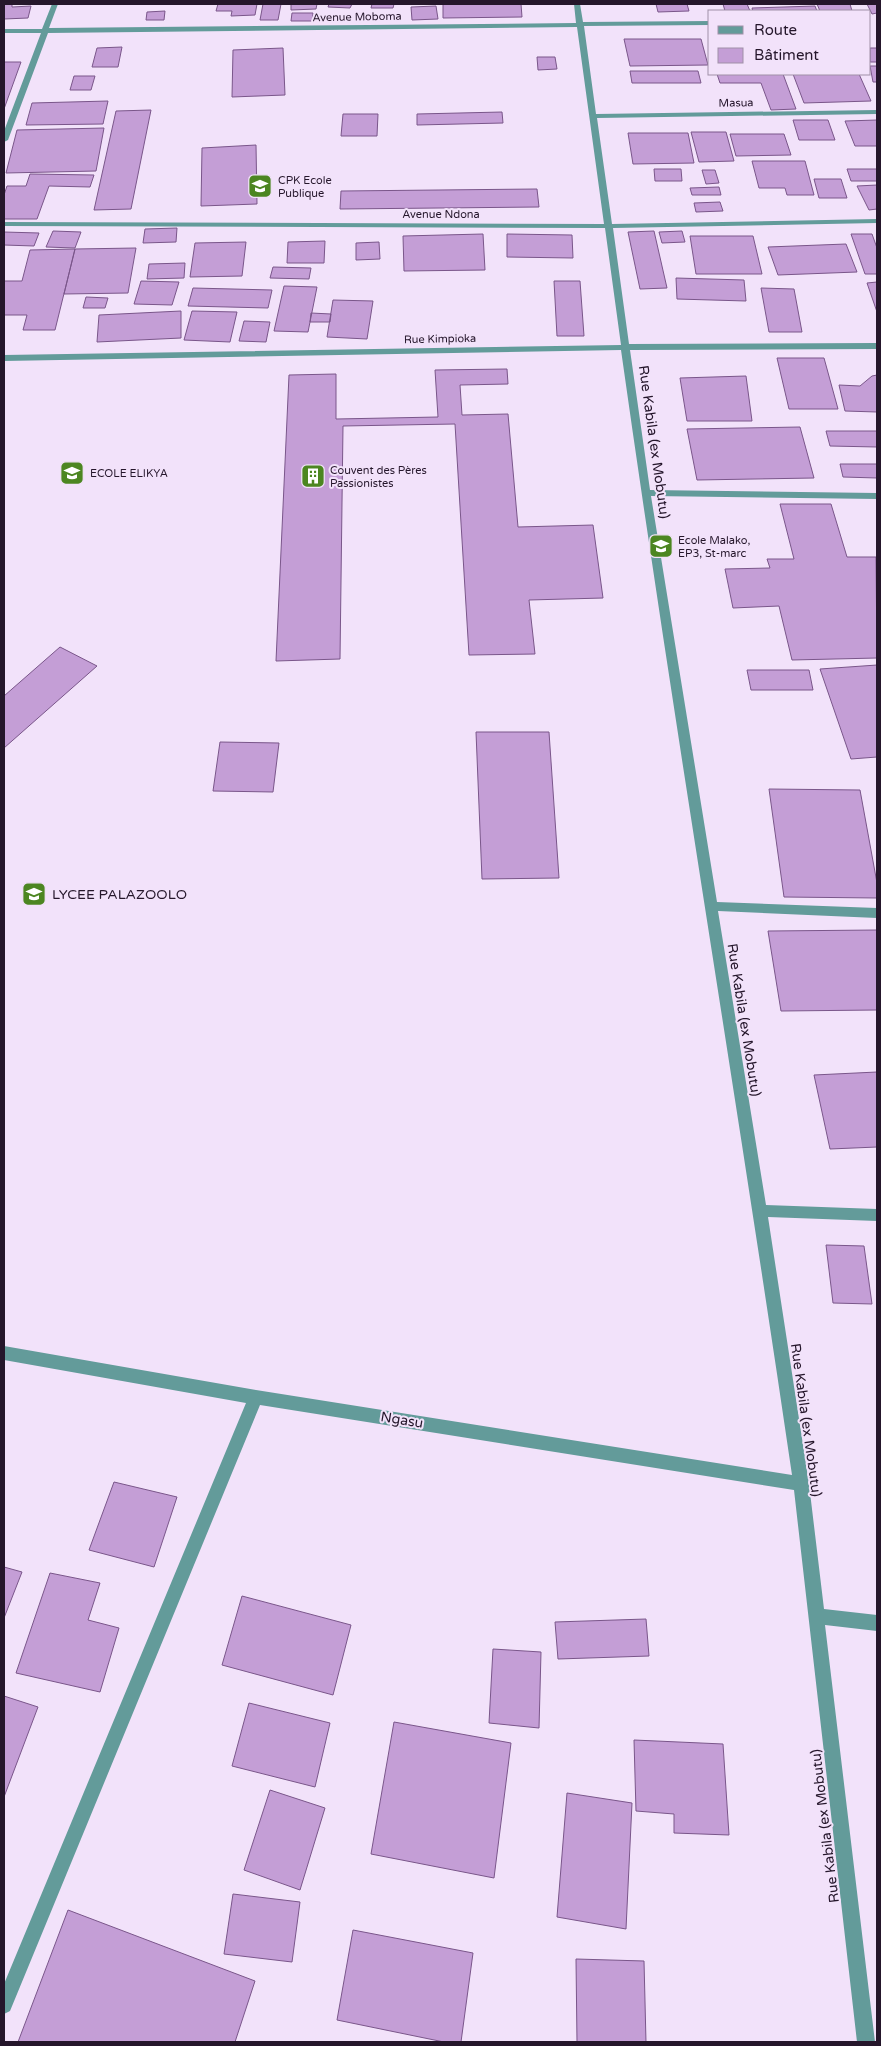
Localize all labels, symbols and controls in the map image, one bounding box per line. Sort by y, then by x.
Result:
street label: Avenue Moboma [312,10,402,24]
legend [708,10,871,75]
text: Route [754,21,797,39]
text: Bâtiment [754,46,819,64]
street label: Masua [718,96,754,110]
school or university icon: CPK Ecole Publique [247,173,273,199]
place label: CPK Ecole Publique [278,174,332,200]
street label: Avenue Ndona [402,208,480,221]
street label: Rue Kimpioka [404,332,476,346]
street label: Rue Kabila (ex Mobutu) [635,364,673,520]
school or university icon: ECOLE ELIKYA [59,460,85,486]
building icon: Couvent des Pères Passionistes [300,463,326,489]
place label: Couvent des Pères Passionistes [330,464,427,490]
place label: ECOLE ELIKYA [90,467,168,480]
school or university icon: Ecole Malako, EP3, St-marc [648,533,674,559]
place label: Ecole Malako, EP3, St-marc [678,534,750,560]
school or university icon: LYCEE PALAZOOLO [21,881,47,907]
place label: LYCEE PALAZOOLO [52,886,187,903]
street label: Rue Kabila (ex Mobutu) [723,942,765,1098]
street label: Rue Kabila (ex Mobutu) [787,1342,825,1498]
street label: Ngasu [379,1408,425,1432]
street label: Rue Kabila (ex Mobutu) [807,1748,843,1904]

